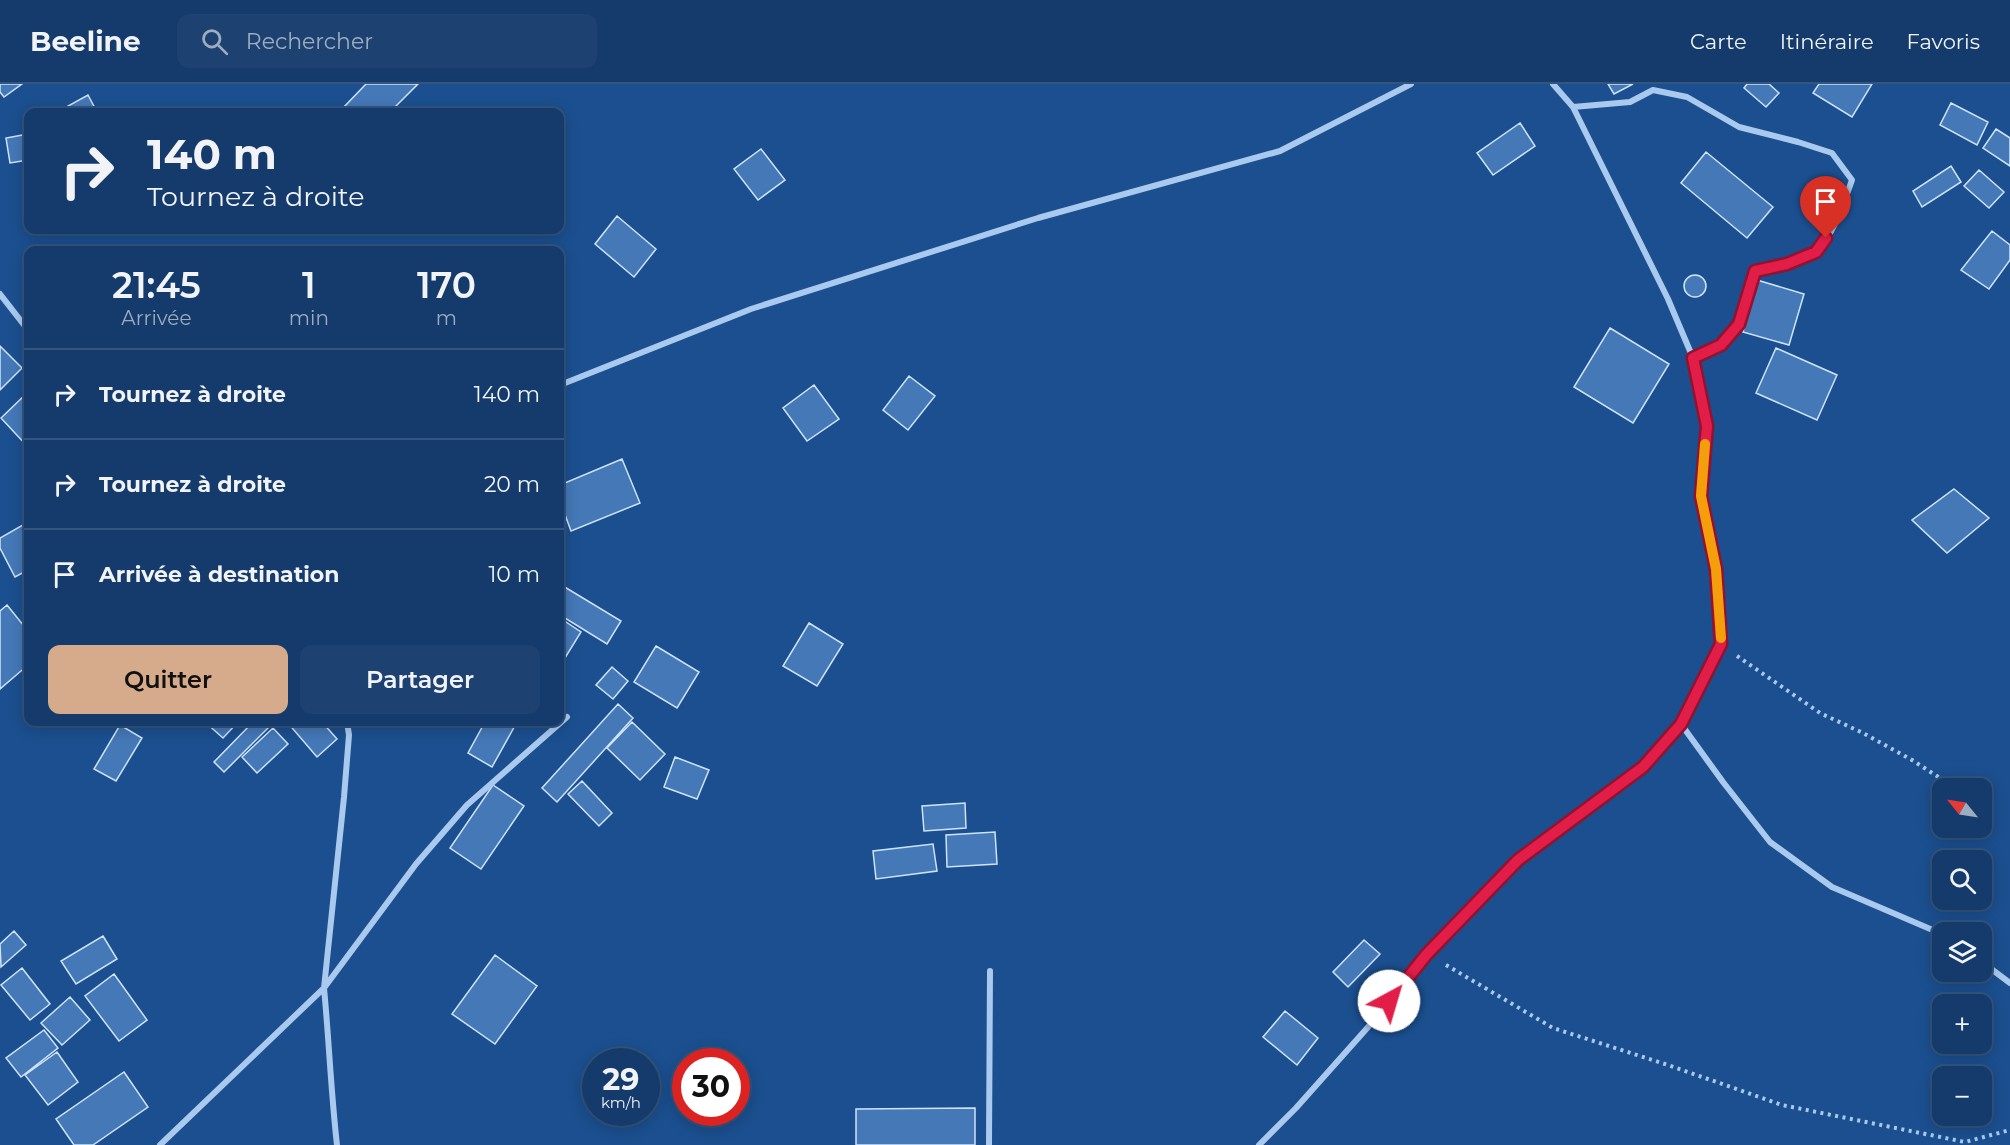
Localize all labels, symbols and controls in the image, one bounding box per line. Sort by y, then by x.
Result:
search box [177,14,597,68]
text: Beeline [30,24,141,58]
icon: search [198,25,231,58]
text: Rechercher [246,28,373,55]
text: Carte [1690,29,1747,54]
text: Itinéraire [1780,29,1874,54]
text: Favoris [1907,29,1980,54]
text: 140 m [147,128,277,180]
icon: right [48,132,126,210]
pin [1800,176,1851,238]
text: Tournez à droite [147,180,365,213]
icon: arrive [1809,185,1842,218]
text: 21:45 [112,263,201,307]
text: 1 [302,263,316,307]
text: 170 [417,263,476,307]
text: Arrivée [121,306,191,330]
text: min [289,306,329,330]
text: m [436,306,457,330]
icon: right [48,378,81,411]
text: Tournez à droite [99,381,286,408]
text: 140 m [474,381,540,408]
icon: right [48,468,81,501]
text: Tournez à droite [99,471,286,498]
text: 20 m [484,471,540,498]
icon: arrive [48,558,81,591]
text: Arrivée à destination [99,561,339,588]
text: 10 m [488,561,540,588]
button: Quitter [48,645,288,714]
button: Partager [300,645,540,714]
north arrow [1932,778,1992,838]
map controls [1932,778,1992,1126]
button: search [1932,850,1992,910]
button: layers [1932,922,1992,982]
position arrow [1357,969,1421,1033]
button: + [1932,994,1992,1054]
speed limit sign: 30 [672,1048,750,1126]
text: 29 [603,1061,639,1098]
button: − [1932,1066,1992,1126]
text: km/h [601,1093,641,1112]

